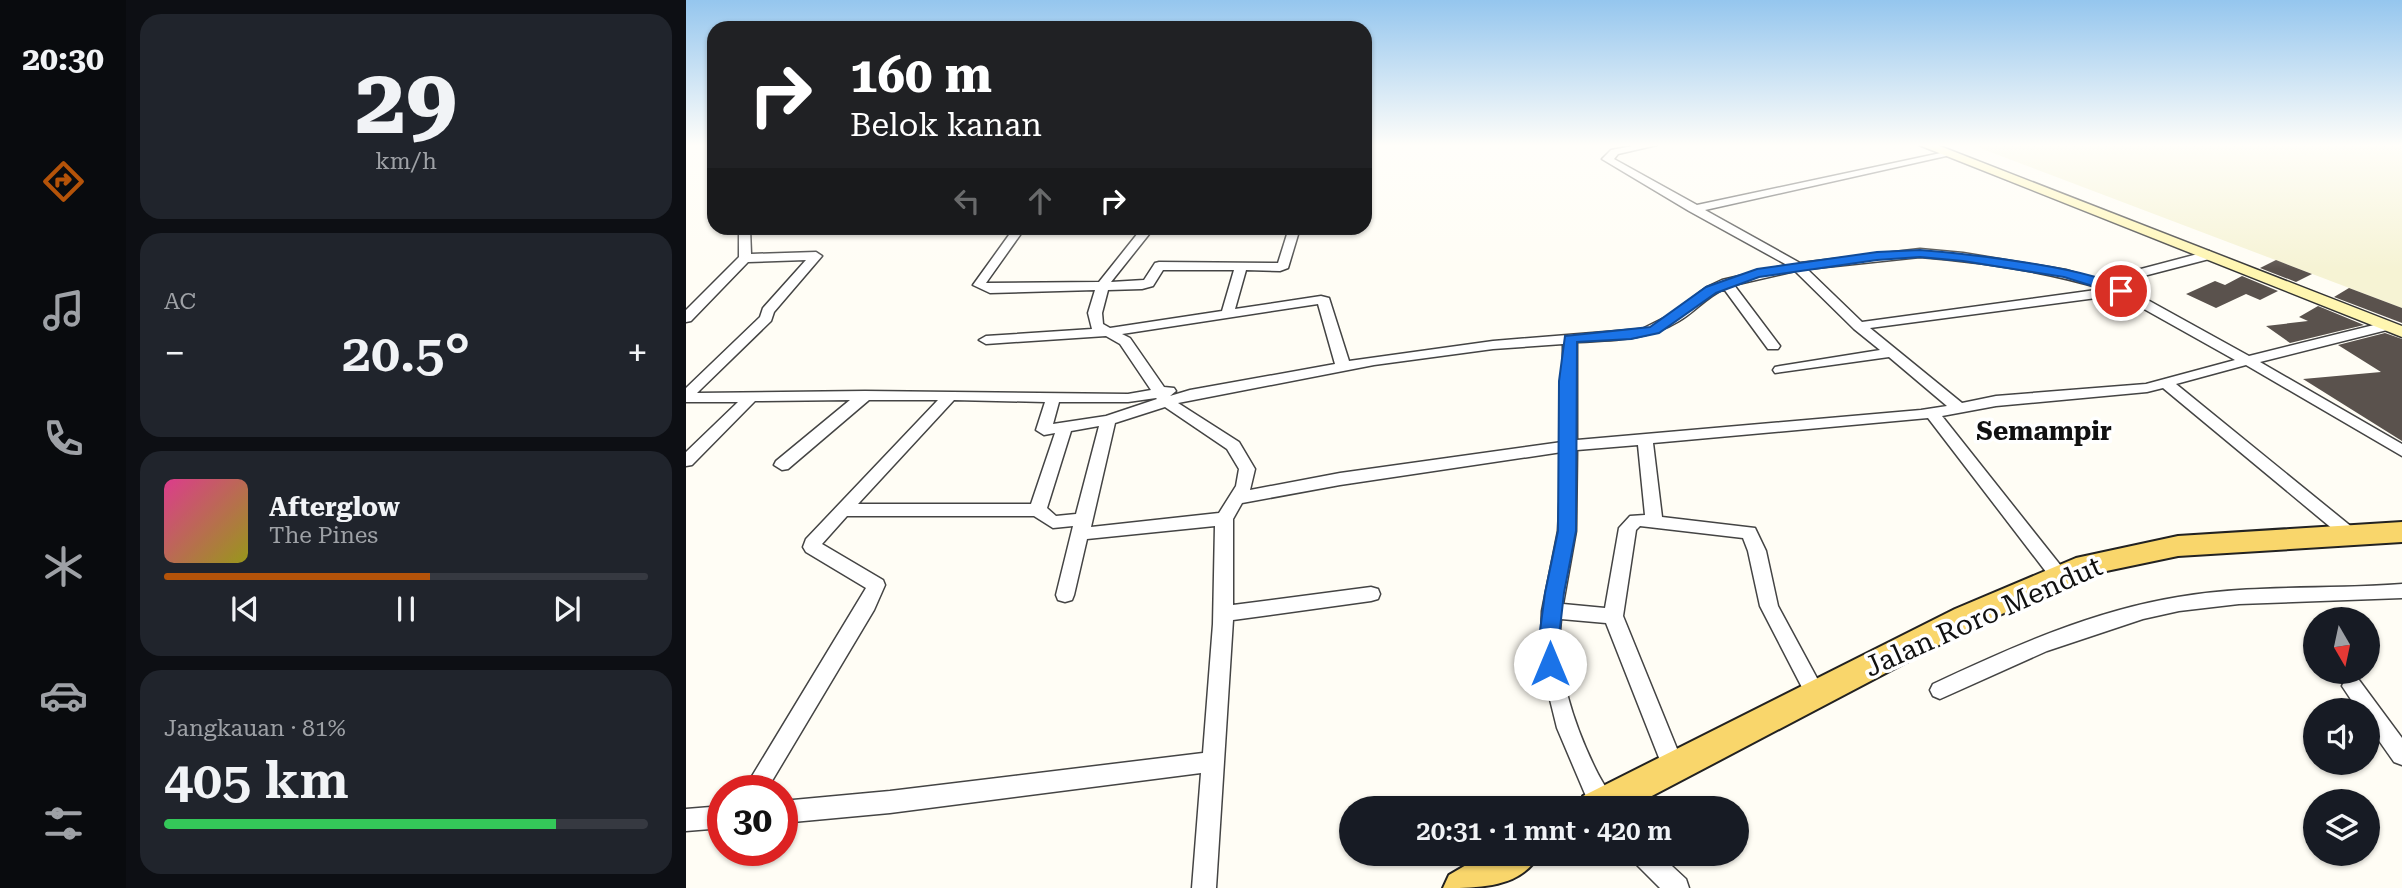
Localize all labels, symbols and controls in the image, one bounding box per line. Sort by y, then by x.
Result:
text: 20:30 [22,40,104,78]
text: 160 m [850,47,992,104]
text: 29 [355,49,457,155]
icon: right [735,49,826,140]
text: Belok kanan [850,106,1042,144]
text: km/h [375,148,437,175]
icon: directions [39,157,88,206]
icon: left [948,182,986,220]
icon: ahead [1021,182,1059,220]
icon: right [1094,182,1132,220]
pin [2091,261,2151,321]
icon: arrive [2102,272,2140,310]
icon: music [39,286,88,335]
text: AC [164,288,196,315]
text: 20.5° [342,323,470,384]
text: − [164,331,185,375]
text: + [627,331,648,375]
icon: phone [39,414,88,463]
district label: Semampir [1976,416,2112,446]
text: Afterglow [269,492,400,522]
text: The Pines [269,522,378,549]
icon: climate [39,542,88,591]
street label: Jalan Roro Mendut [1859,549,2107,684]
icon: previous [226,590,264,628]
icon: pause [387,590,425,628]
icon: next [548,590,586,628]
north arrow [2303,607,2380,684]
map controls [2303,607,2380,866]
position arrow [1513,627,1587,701]
icon: car [39,671,88,720]
button: sound [2303,698,2380,775]
text: Jangkauan · 81% [164,715,346,742]
text: 405 km [164,750,349,811]
speed limit sign: 30 [707,775,798,866]
button: layers [2303,789,2380,866]
icon: filters [39,799,88,848]
text: 20:31 · 1 mnt · 420 m [1416,816,1672,846]

